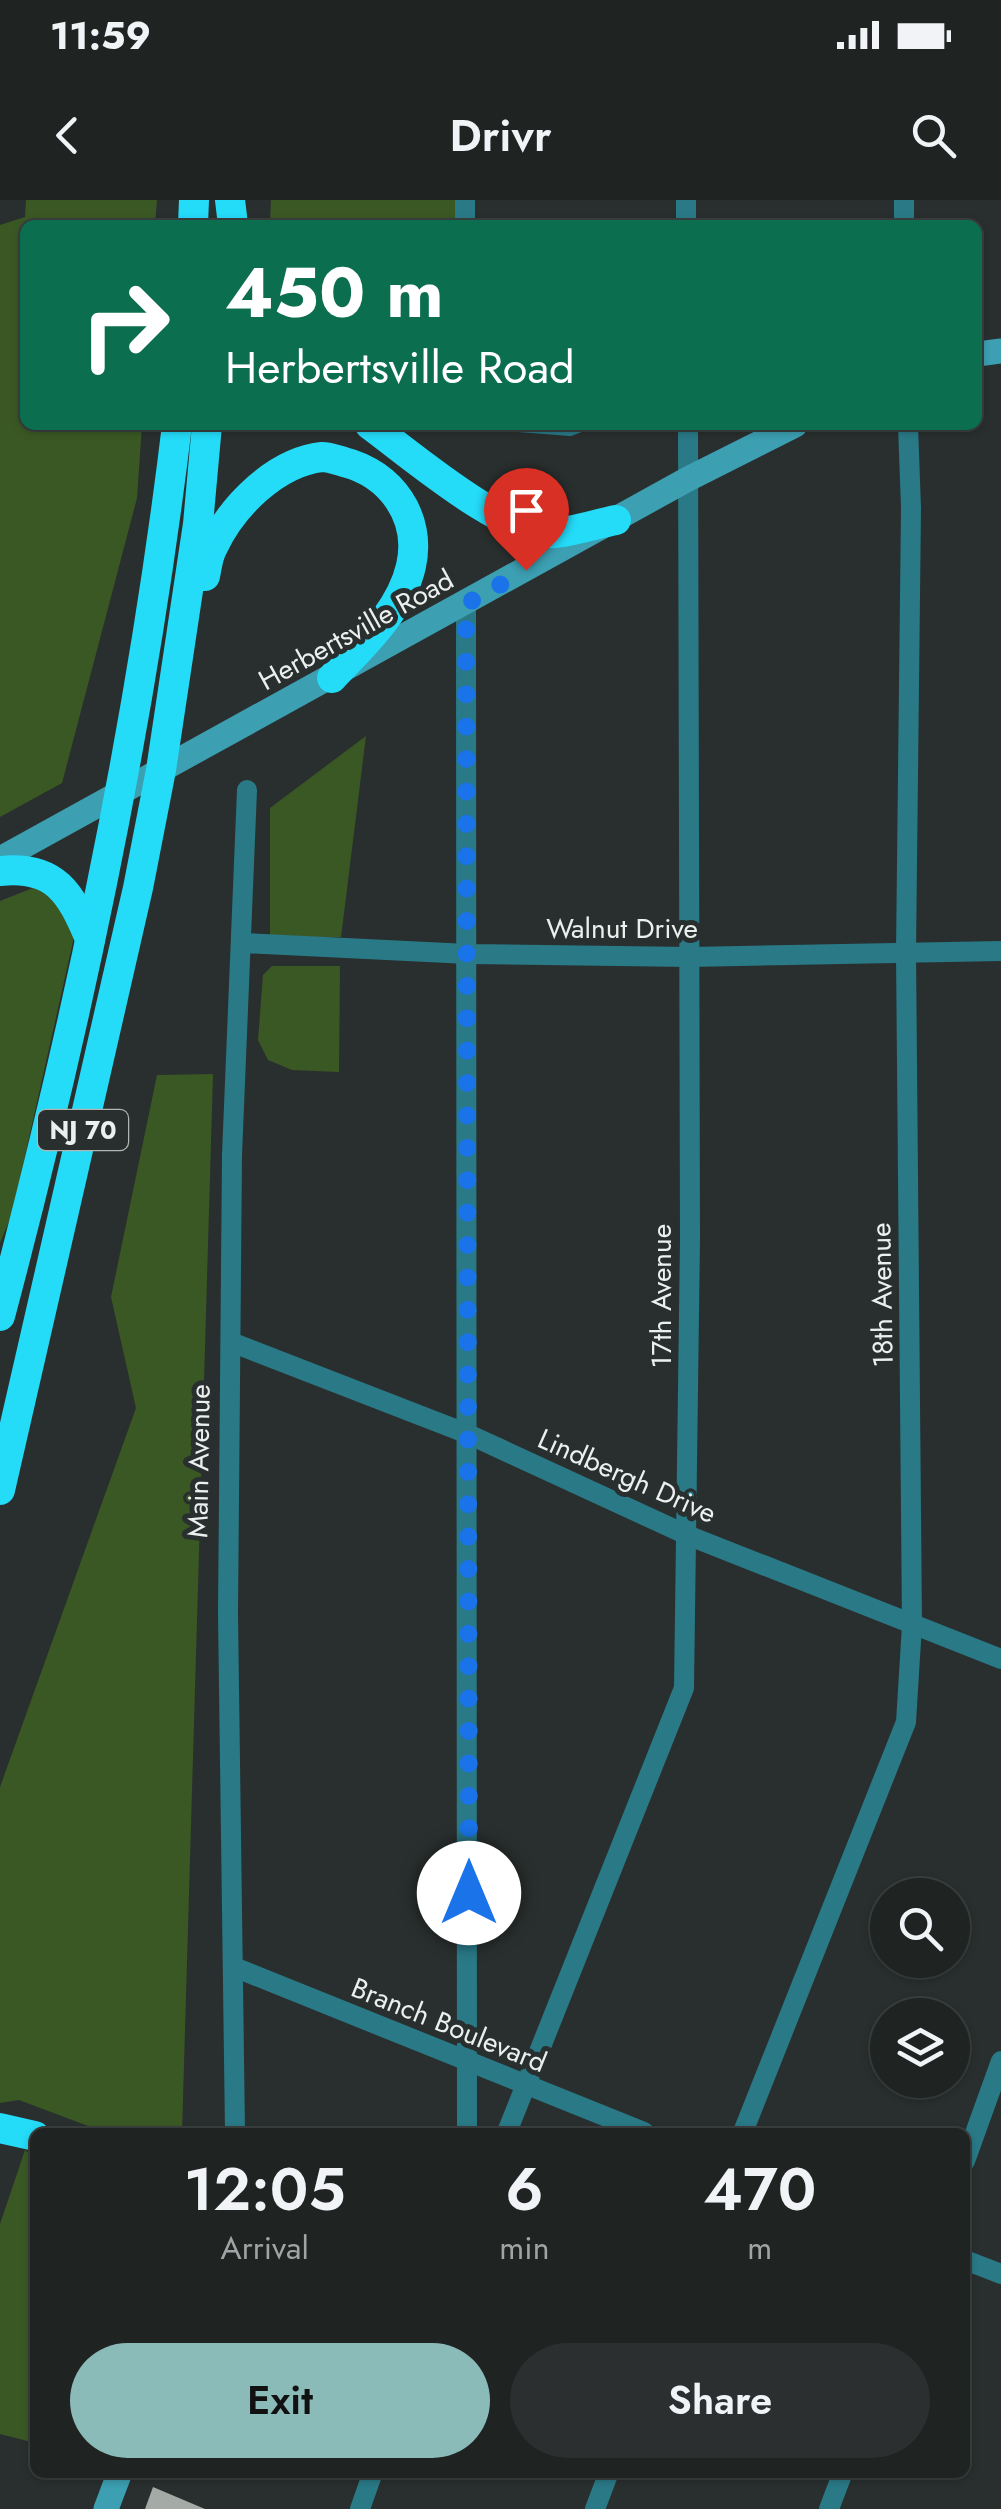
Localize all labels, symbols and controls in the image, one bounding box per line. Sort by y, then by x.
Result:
text: 11:59 [50,8,151,63]
text: Drivr [449,103,552,168]
icon: back [40,108,95,163]
icon: search [906,108,961,163]
text: 450 m [225,242,444,343]
icon: right [60,260,190,390]
text: Herbertsville Road [225,335,575,400]
pin [484,468,569,571]
icon: arrive [499,483,554,538]
street label: Herbertsville Road [251,559,461,701]
street label: Walnut Drive [546,908,698,949]
road number: NJ 70 [38,1110,128,1150]
street label: 18th Avenue [860,1222,904,1368]
street label: 17th Avenue [641,1224,682,1368]
street label: Main Avenue [177,1384,221,1538]
street label: Lindbergh Drive [531,1418,723,1534]
position arrow [417,1841,521,1945]
map controls [870,1878,970,2098]
button: search [870,1878,970,1978]
street label: Branch Boulevard [345,1967,553,2083]
button: layers [870,1998,970,2098]
text: 12:05 [184,2146,346,2233]
text: 6 [505,2146,544,2233]
text: 470 [703,2146,816,2233]
text: Arrival [221,2225,309,2271]
text: min [499,2225,549,2271]
text: m [747,2225,772,2271]
button: Exit [70,2343,490,2458]
button: Share [510,2343,930,2458]

